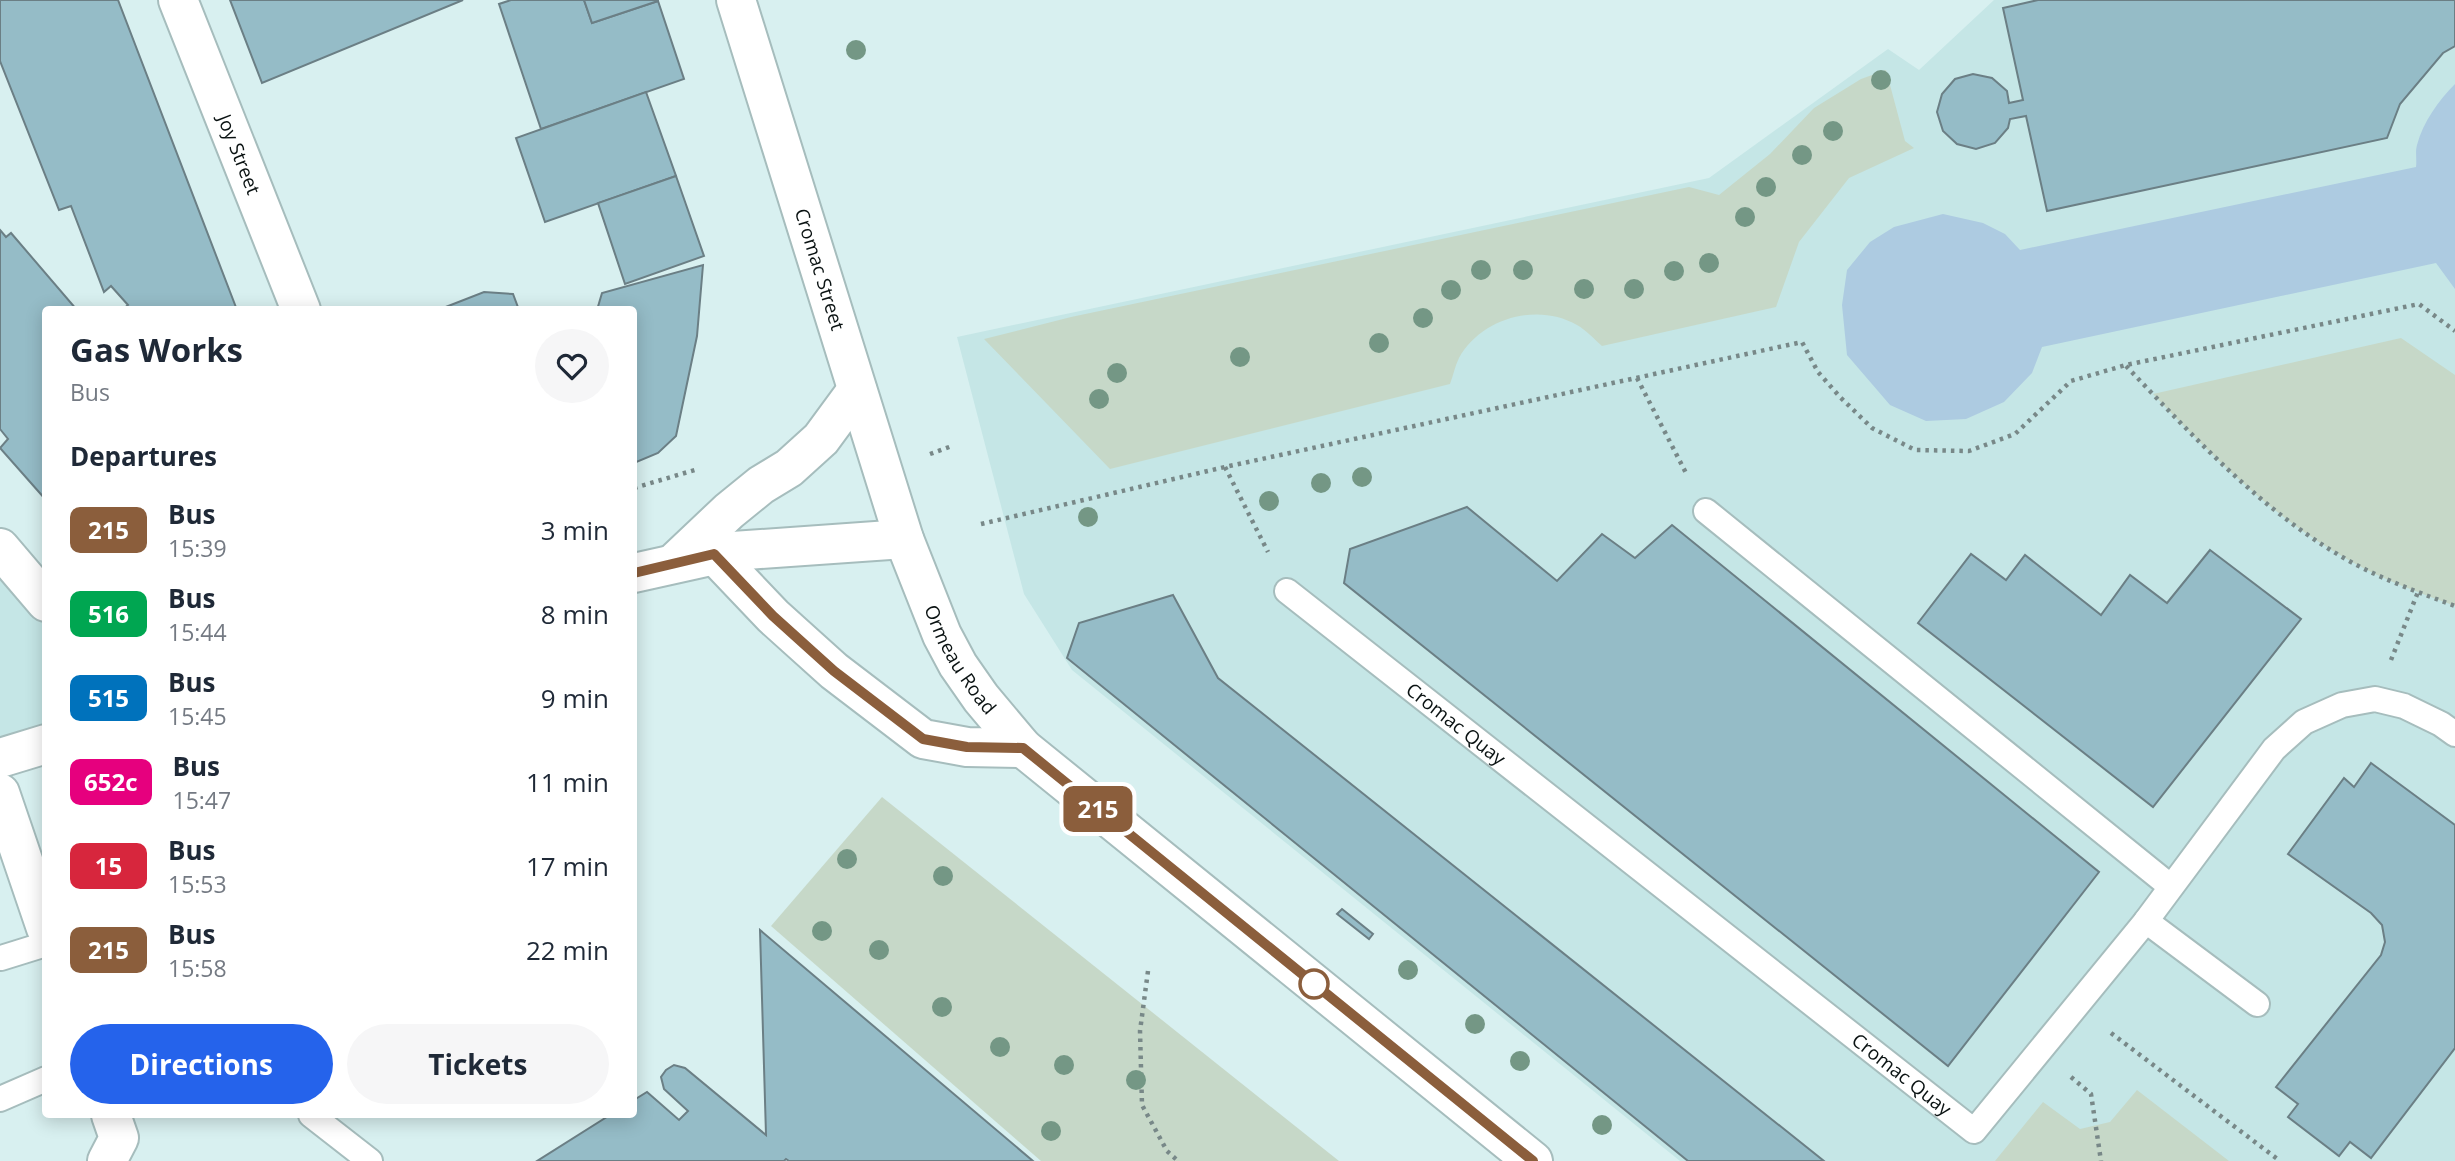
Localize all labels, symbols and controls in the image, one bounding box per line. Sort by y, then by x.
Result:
street label: Joy Street [211,109,267,198]
street label: Cromac Street [789,205,851,334]
text: Gas Works [70,327,243,372]
button: heart [535,329,609,403]
text: Bus [70,376,110,408]
text: Departures [70,438,217,474]
text: Bus [168,496,215,532]
text: 3 min [541,512,609,548]
text: 215 [88,513,129,546]
text: 15:39 [168,532,227,564]
text: Bus [168,580,215,616]
text: 8 min [541,596,609,632]
text: 516 [88,597,129,630]
street label: Ormeau Road [918,601,1002,720]
text: 15:44 [168,616,227,648]
text: Bus [168,664,215,700]
street label: Cromac Quay [1401,677,1512,771]
text: 9 min [541,680,609,716]
text: 515 [88,681,129,714]
text: 15:45 [168,700,227,732]
text: Bus [173,748,220,784]
text: 11 min [526,764,609,800]
text: 652c [84,765,138,798]
text: 15:47 [173,784,231,816]
line badge: 215 [1058,786,1138,832]
text: 215 [1077,792,1119,825]
text: Bus [168,832,215,868]
text: 17 min [526,848,609,884]
text: 15 [95,849,122,882]
text: 15:53 [168,868,227,900]
text: Bus [168,916,215,952]
text: 22 min [526,932,609,968]
text: 215 [88,933,129,966]
text: 15:58 [168,952,227,984]
unlabelled marker [1299,969,1329,999]
button: Directions [70,1024,333,1104]
button: Tickets [347,1024,609,1104]
street label: Cromac Quay [1847,1027,1957,1122]

